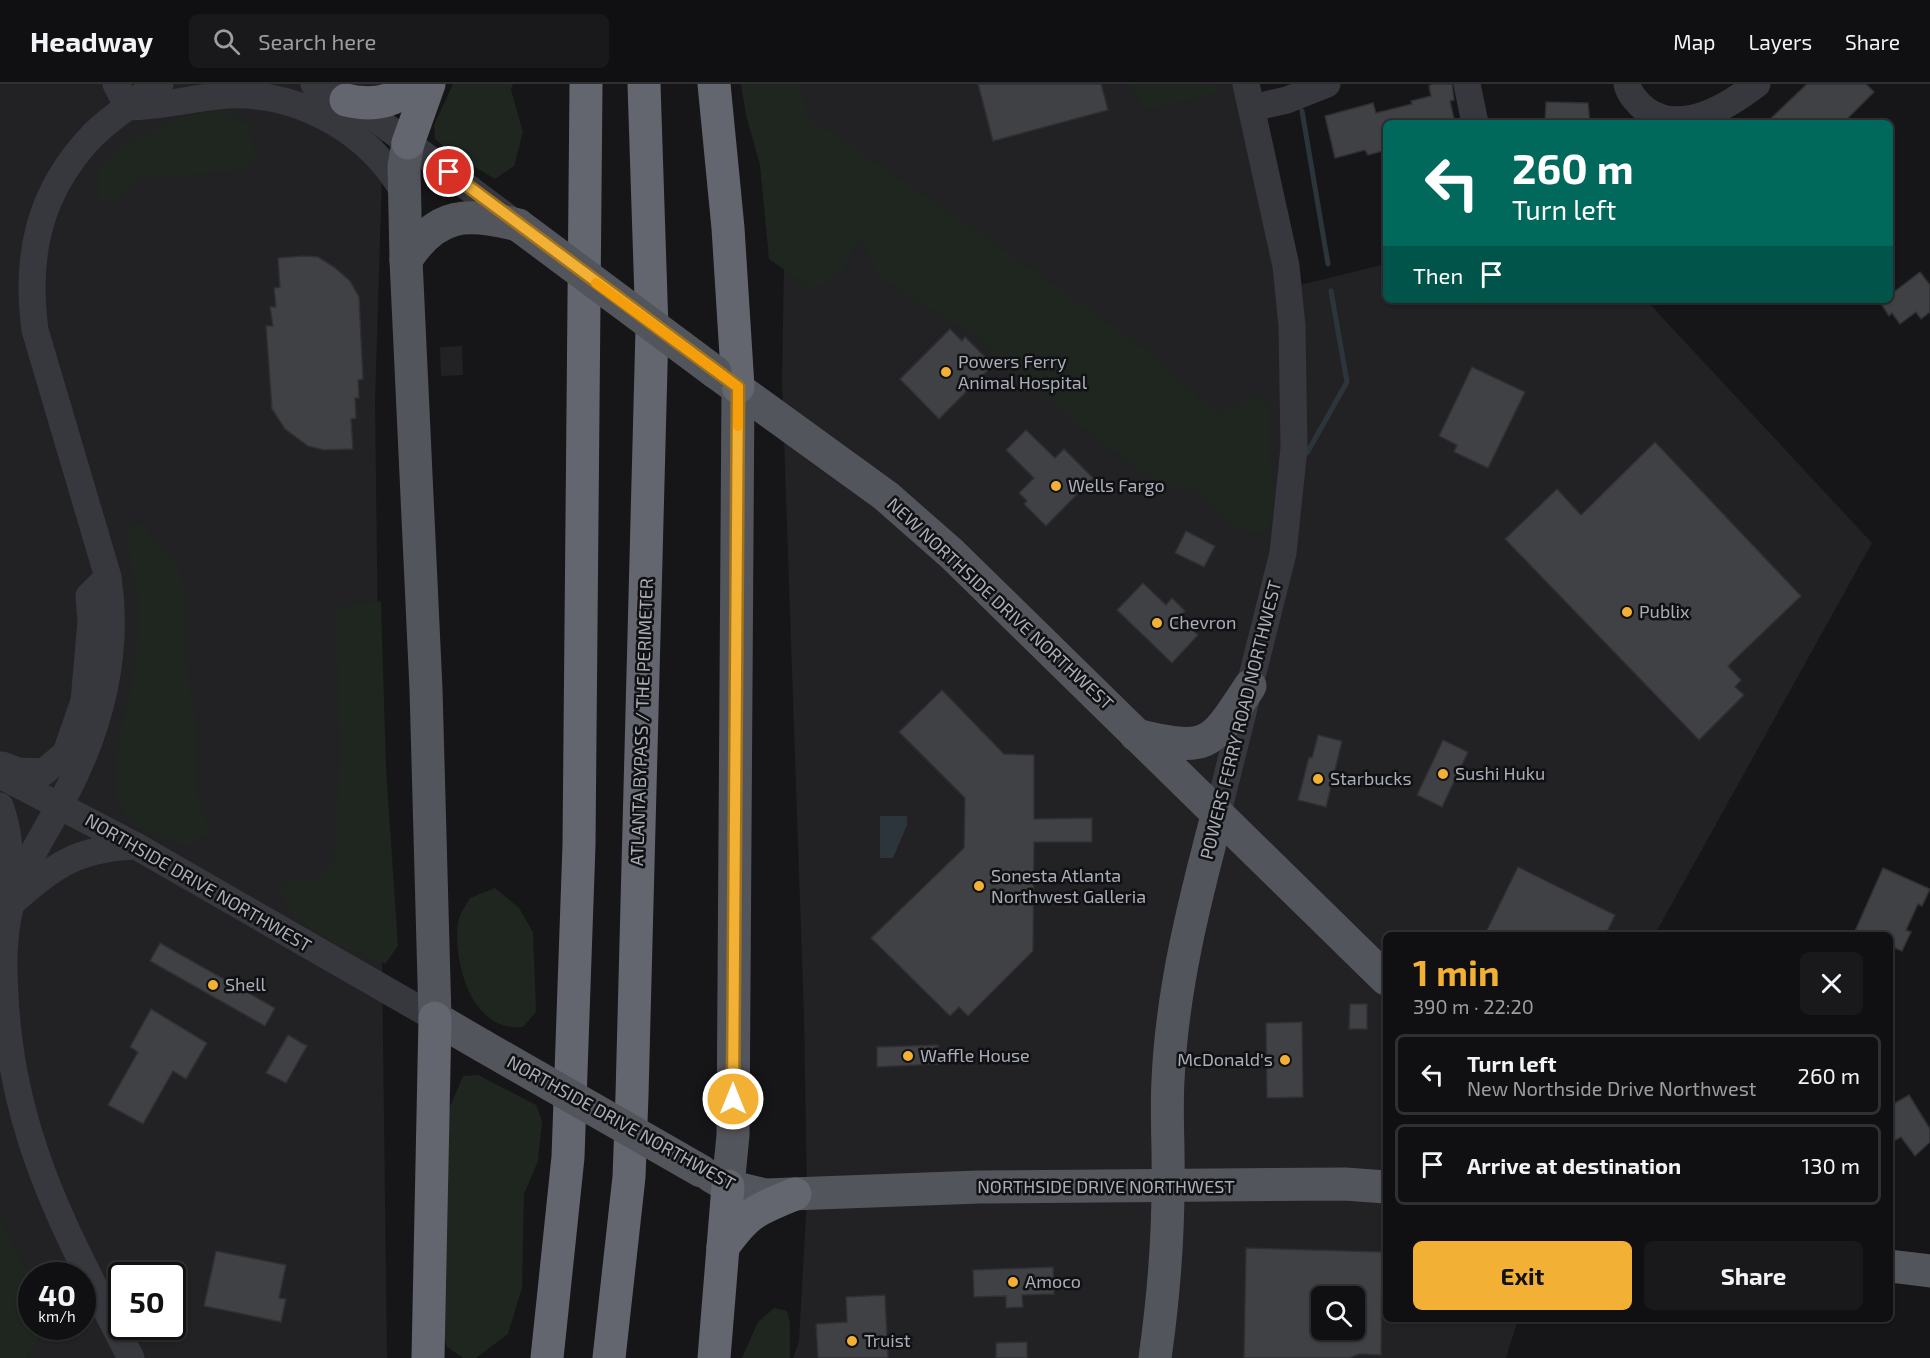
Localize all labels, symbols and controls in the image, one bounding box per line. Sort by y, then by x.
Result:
search box [189,14,609,68]
text: Headway [30,24,153,58]
icon: search [210,25,243,58]
text: Search here [258,28,376,54]
text: Map [1673,29,1715,54]
text: Layers [1748,29,1812,54]
text: Share [1845,29,1900,54]
text: 260 m [1512,142,1634,192]
icon: left [1413,144,1491,222]
pin [423,146,474,197]
icon: arrive [432,155,465,188]
text: Turn left [1512,193,1616,225]
icon: arrive [1475,258,1508,291]
text: Then [1413,262,1463,288]
place label: Powers Ferry Animal Hospital [958,350,1088,393]
marker: Powers Ferry Animal Hospital [939,365,953,379]
place label: Wells Fargo [1068,474,1165,496]
marker: Wells Fargo [1049,479,1063,493]
street label: NEW NORTHSIDE DRIVE NORTHWEST [883,493,1119,714]
street label: POWERS FERRY ROAD NORTHWEST [1195,577,1286,862]
street label: ATLANTA BYPASS / THE PERIMETER [625,578,657,866]
place label: Publix [1639,600,1690,622]
marker: Publix [1620,605,1634,619]
place label: Chevron [1169,611,1237,633]
marker: Chevron [1150,616,1164,630]
place label: Sushi Huku [1455,762,1545,784]
place label: Starbucks [1330,767,1412,789]
marker: Sushi Huku [1436,767,1450,781]
marker: Starbucks [1311,772,1325,786]
street label: NORTHSIDE DRIVE NORTHWEST [81,808,316,956]
place label: Sonesta Atlanta Northwest Galleria [991,864,1146,907]
marker: Sonesta Atlanta Northwest Galleria [972,879,986,893]
text: 1 min [1413,950,1500,993]
button: close [1800,952,1863,1015]
place label: Shell [225,973,267,995]
marker: Shell [206,978,220,992]
text: 390 m · 22:20 [1413,994,1534,1018]
place label: Waffle House [920,1044,1030,1066]
place label: McDonald's [1177,1048,1273,1070]
marker: Waffle House [901,1049,915,1063]
street label: NORTHSIDE DRIVE NORTHWEST [503,1050,740,1194]
text: Turn left [1467,1050,1556,1076]
marker: McDonald's [1278,1053,1292,1067]
icon: left [1416,1058,1449,1091]
text: 260 m [1798,1062,1860,1088]
position arrow [701,1067,765,1131]
text: New Northside Drive Northwest [1467,1076,1756,1100]
icon: arrive [1416,1148,1449,1181]
text: Arrive at destination [1467,1152,1681,1178]
text: 130 m [1802,1152,1860,1178]
street label: NORTHSIDE DRIVE NORTHWEST [977,1175,1235,1197]
button: Exit [1413,1241,1632,1310]
button: Share [1644,1241,1863,1310]
speed limit sign: 50 [108,1262,186,1340]
place label: Amoco [1025,1270,1081,1292]
marker: Amoco [1006,1275,1020,1289]
text: 40 [38,1276,76,1312]
map controls [1311,1286,1365,1340]
button: search [1311,1286,1365,1340]
text: km/h [38,1307,76,1325]
place label: Truist [864,1329,911,1351]
marker: Truist [845,1334,859,1348]

